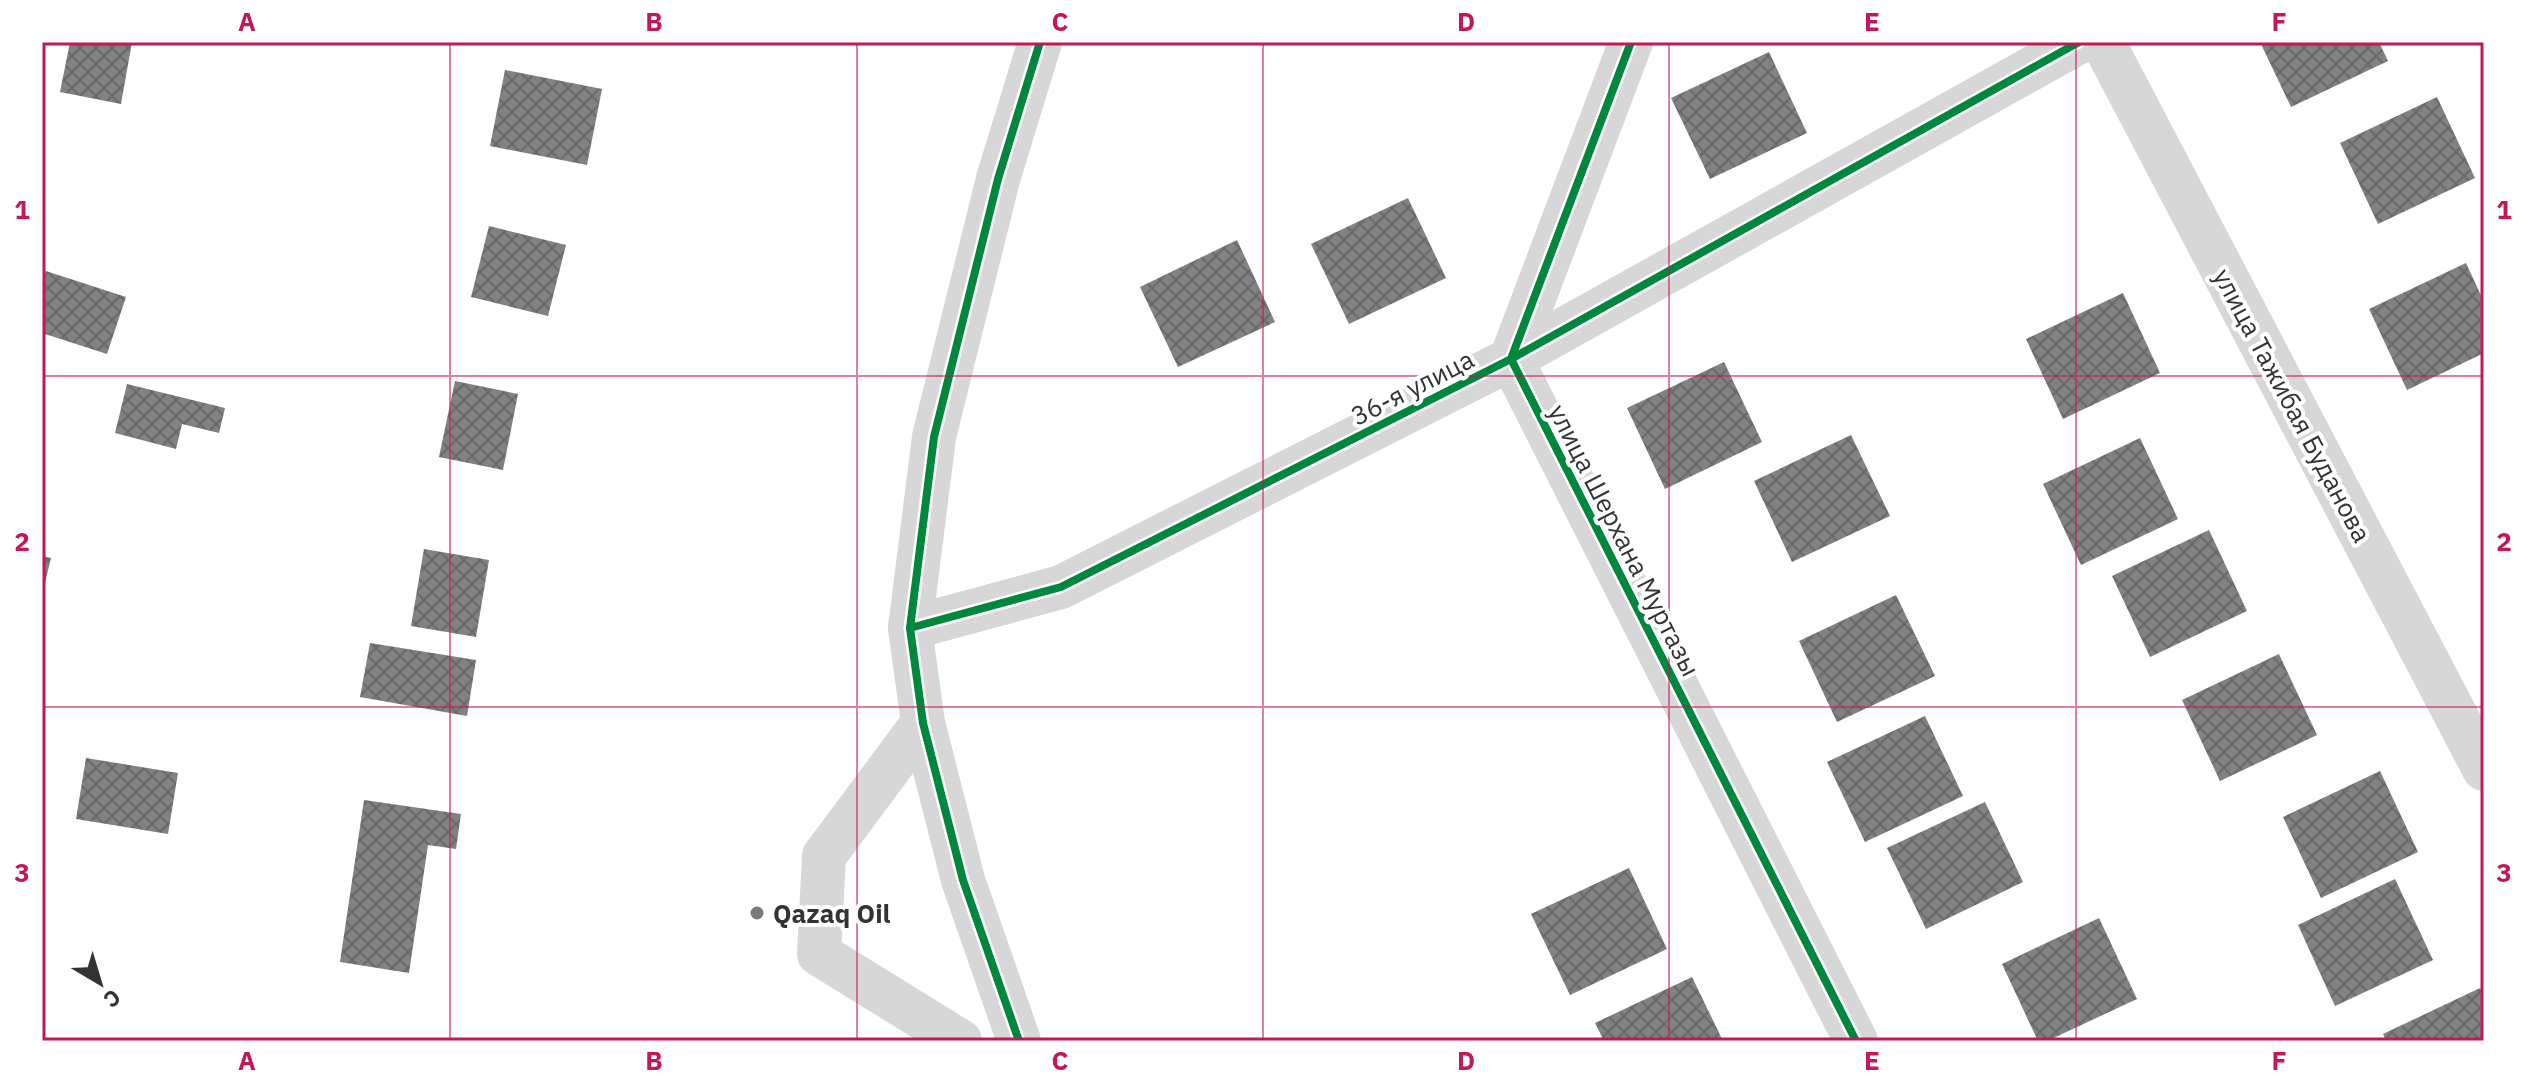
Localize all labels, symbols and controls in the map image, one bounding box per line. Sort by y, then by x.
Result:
text: A [238,4,256,38]
text: B [645,4,663,38]
text: C [1052,4,1069,38]
text: D [1457,4,1475,38]
text: E [1864,4,1880,38]
text: F [2271,4,2287,38]
text: 1 [14,192,30,226]
text: 1 [2496,192,2512,226]
street label: улица Тажибая Буданова [2206,262,2380,548]
street label: 36-я улица [1345,341,1479,432]
street label: улица Шерхана Муртазы [1542,398,1708,682]
text: 2 [14,524,30,558]
text: 2 [2496,524,2512,558]
text: 3 [14,855,30,889]
text: 3 [2496,855,2512,889]
place label: Qazaq Oil [773,896,891,930]
marker: Qazaq Oil [748,904,766,922]
north arrow [60,943,140,1023]
text: С [98,983,127,1015]
text: A [238,1043,256,1077]
text: B [645,1043,663,1077]
text: C [1052,1043,1069,1077]
text: D [1457,1043,1475,1077]
text: E [1864,1043,1880,1077]
text: F [2271,1043,2287,1077]

